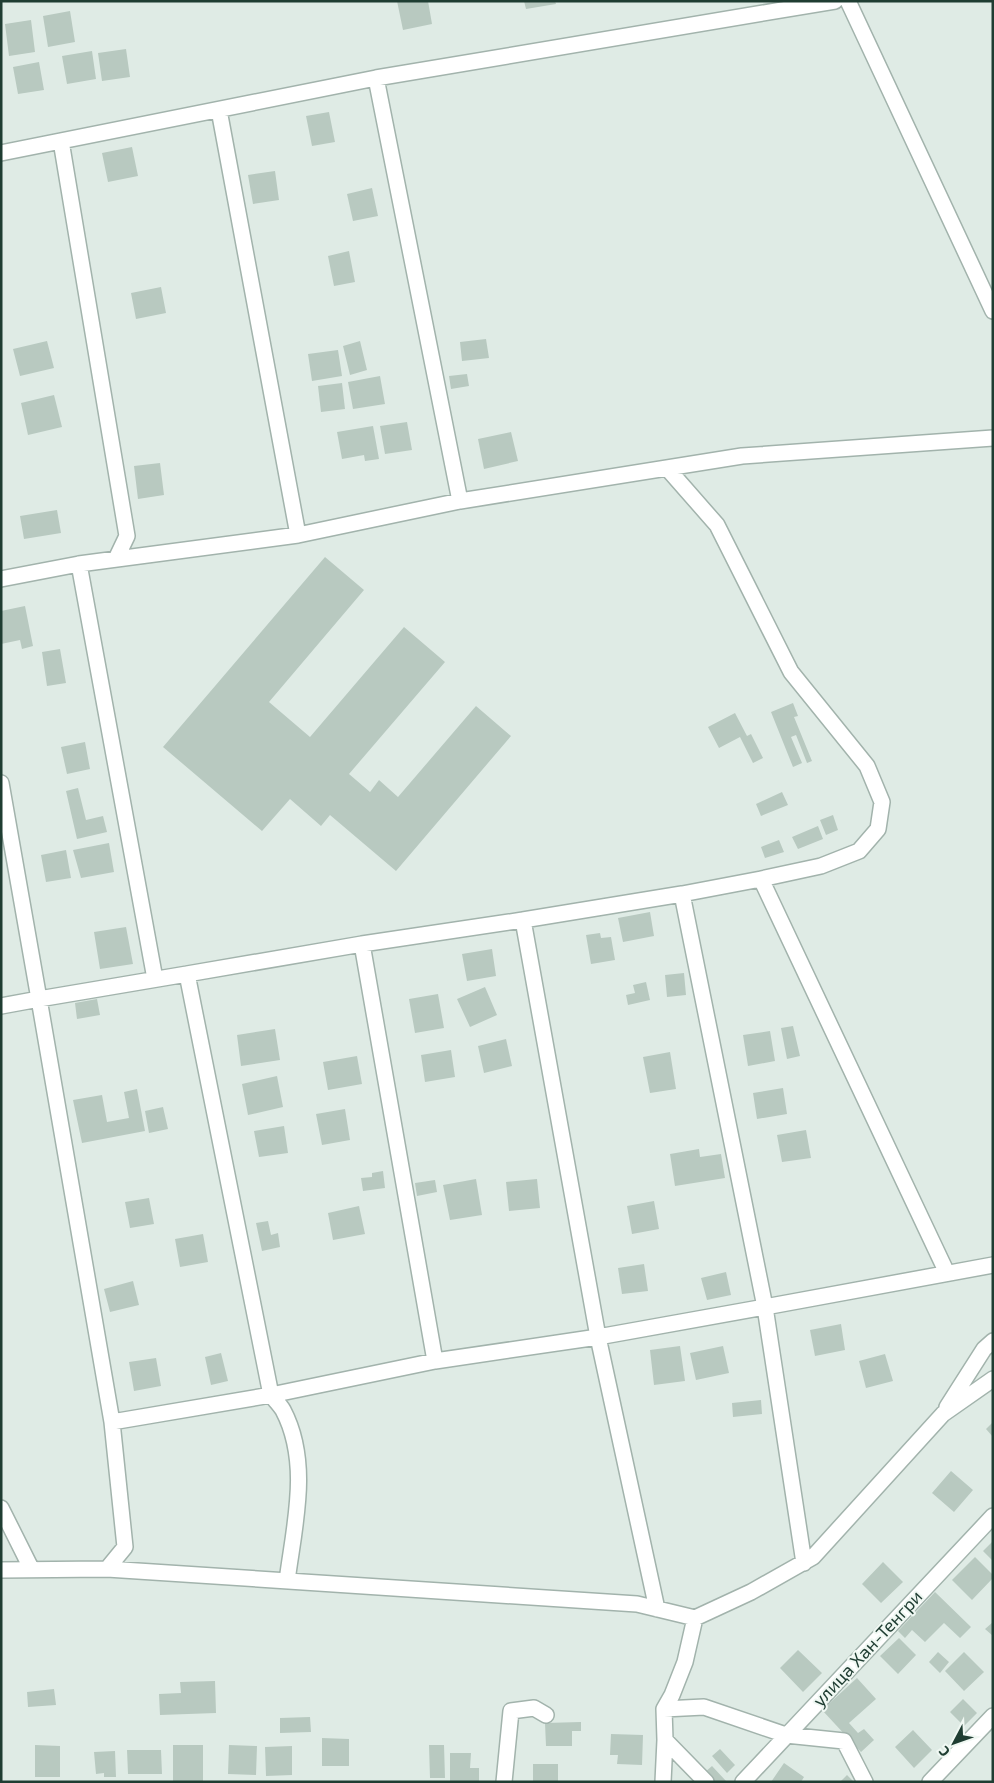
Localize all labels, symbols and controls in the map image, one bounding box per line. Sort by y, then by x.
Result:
street label: улица Хан-Тенгри [808,1585,926,1711]
north arrow [929,1718,979,1768]
text: С [935,1743,953,1761]

